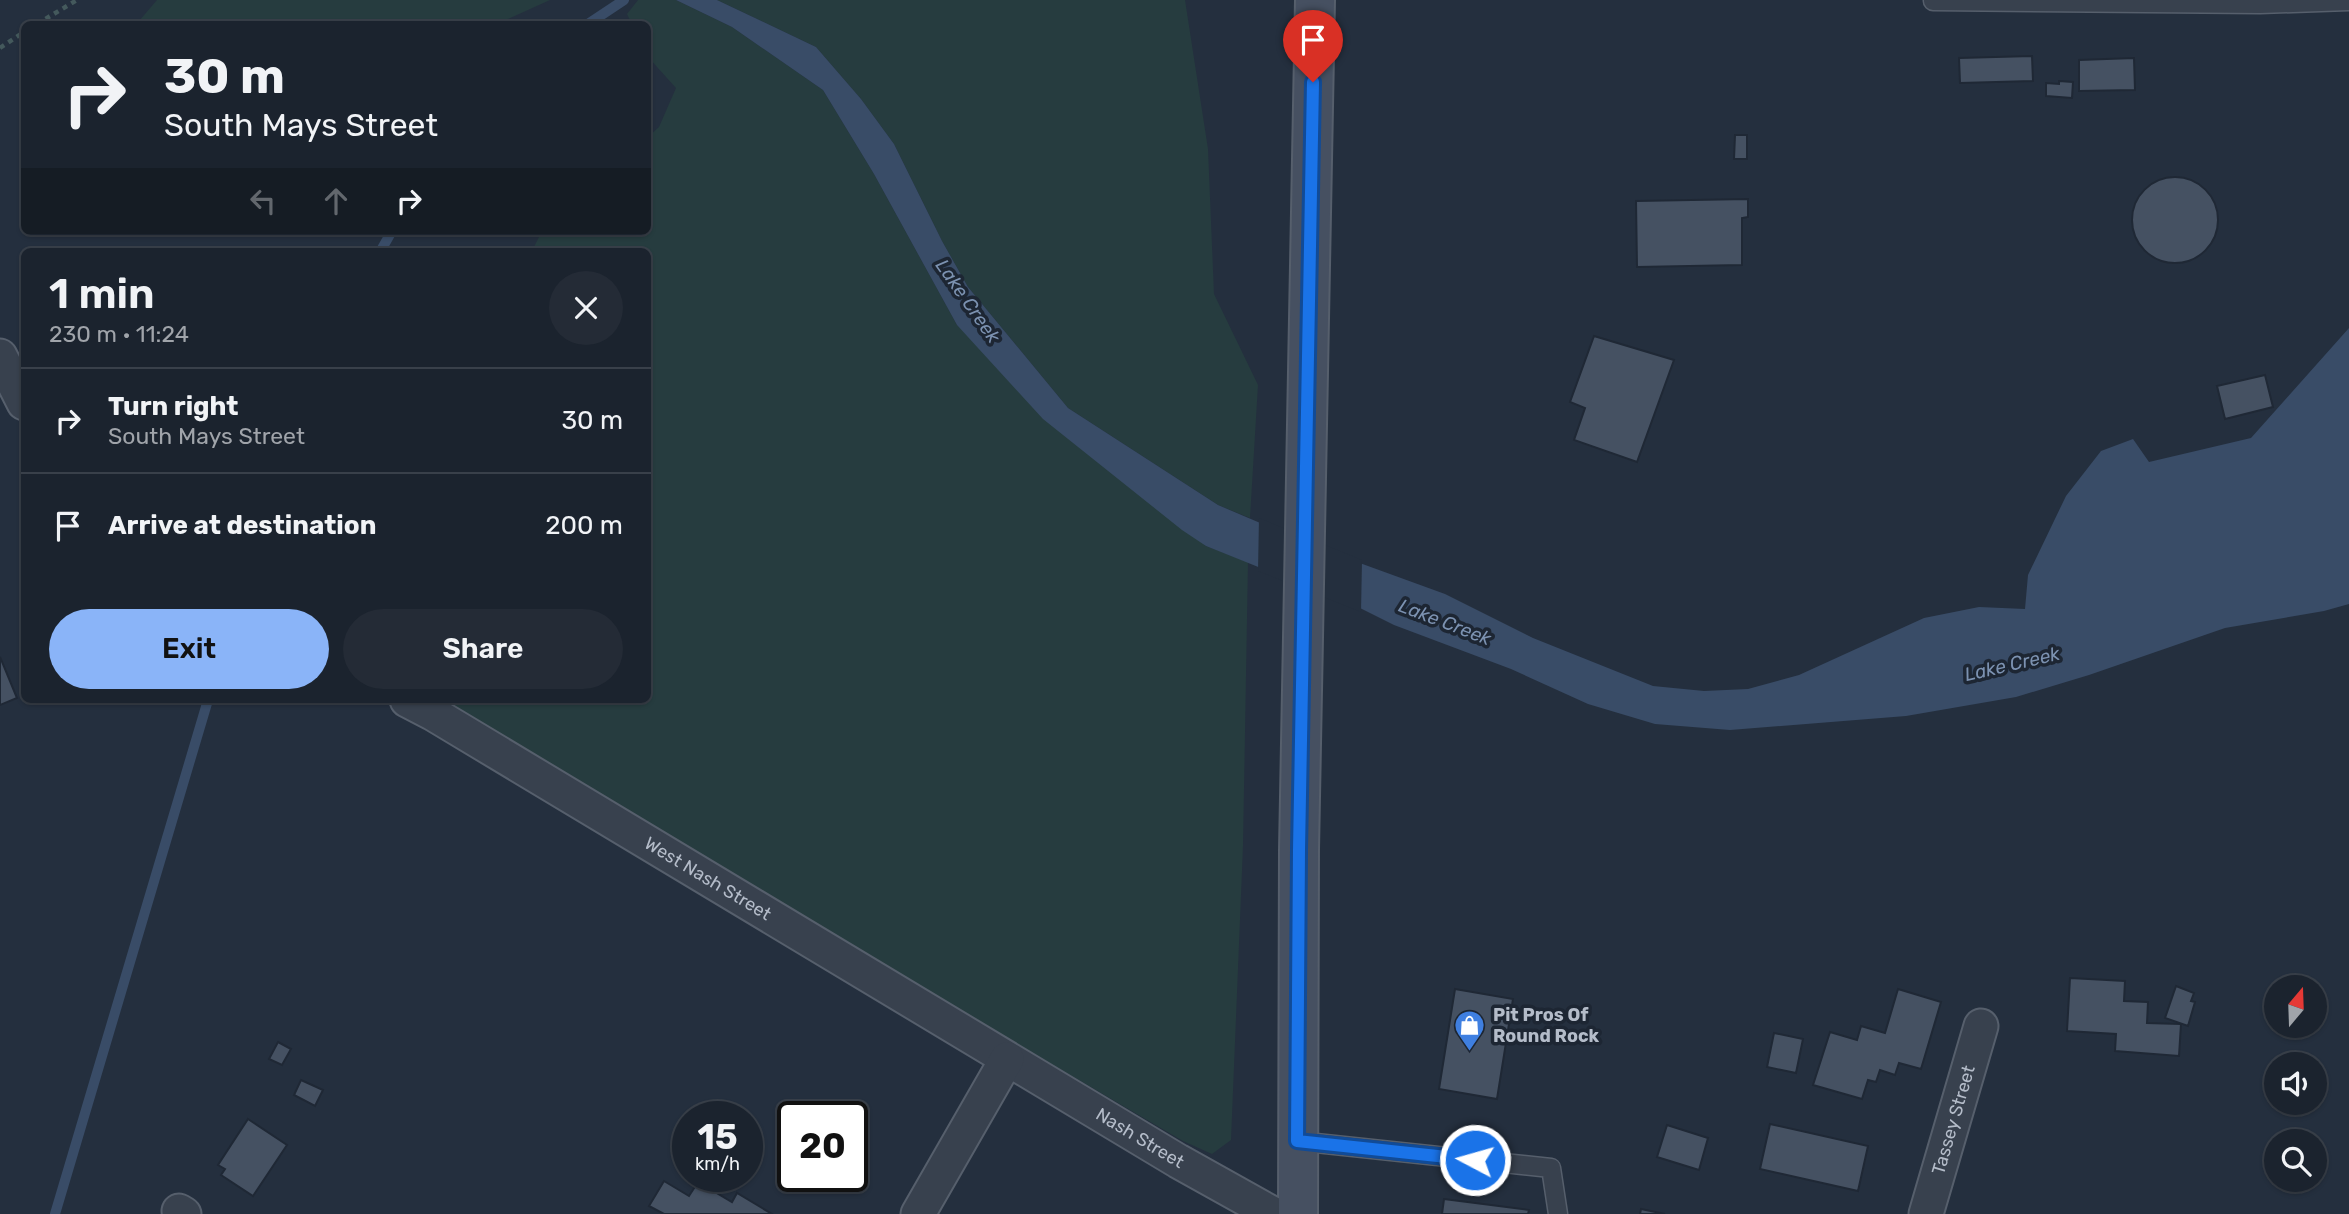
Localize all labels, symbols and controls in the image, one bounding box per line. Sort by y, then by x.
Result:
pin [1283,10,1343,82]
icon: arrive [1294,21,1332,59]
text: 30 m [164,47,285,105]
icon: right [49,49,140,140]
text: South Mays Street [164,106,438,144]
icon: left [244,182,282,220]
icon: ahead [317,182,355,220]
icon: right [390,182,428,220]
water label: Lake Creek [931,255,1005,348]
text: 1 min [49,269,155,319]
button: close [549,271,623,345]
text: 230 m · 11:24 [49,320,189,348]
text: Turn right [108,391,238,422]
icon: right [49,402,87,440]
text: 30 m [561,405,623,436]
text: South Mays Street [108,422,305,450]
icon: arrive [49,507,87,545]
text: Arrive at destination [108,510,376,541]
text: 200 m [545,510,623,541]
water label: Lake Creek [1396,594,1495,650]
button: Exit [49,609,329,689]
button: Share [343,609,623,689]
water label: Lake Creek [1962,642,2062,686]
street label: West Nash Street [641,832,775,925]
north arrow [2264,975,2328,1038]
map controls [2264,975,2327,1192]
place label: Pit Pros Of Round Rock [1493,1004,1600,1047]
shop icon: Pit Pros Of Round Rock [1453,1008,1487,1052]
button: sound [2264,1052,2327,1115]
street label: Tassey Street [1927,1063,1980,1177]
speed limit sign: 20 [777,1101,868,1192]
street label: Nash Street [1092,1103,1188,1173]
text: 15 [697,1116,738,1158]
position arrow [1438,1123,1512,1197]
button: search [2264,1129,2327,1192]
text: km/h [695,1153,740,1175]

